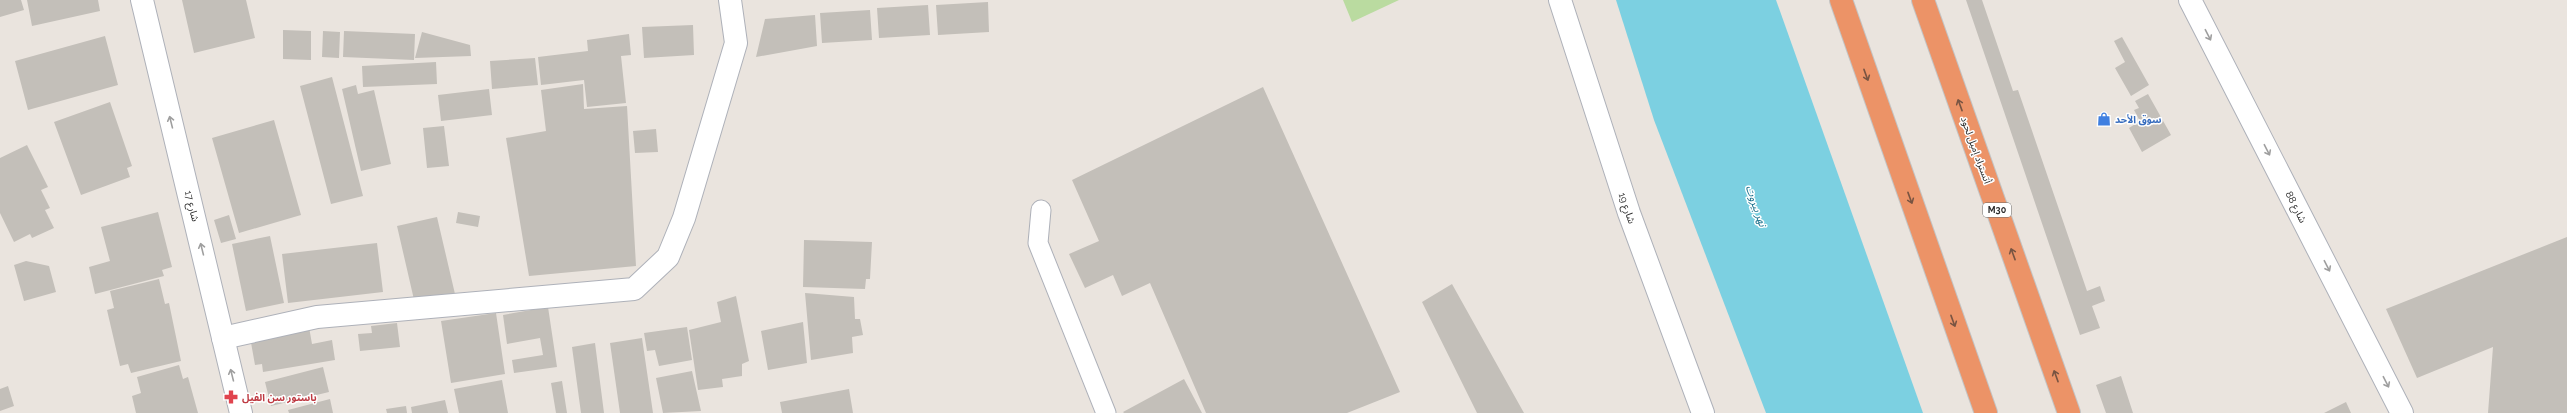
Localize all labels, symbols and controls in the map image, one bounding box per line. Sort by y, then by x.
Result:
one-way arrow [2205,28,2212,40]
one-way arrow [1863,69,1871,81]
one-way arrow [1955,99,1963,111]
shop icon: سوق الأحد [2096,111,2112,127]
place label: سوق الأحد [2115,114,2162,126]
street label: أتستراد إميل لحود [1958,115,1994,186]
one-way arrow [167,116,175,129]
one-way arrow [2264,144,2272,156]
water label: نهر بيروت [1743,184,1770,230]
street label: شارع 17 [181,189,201,223]
street label: شارع 88 [2282,189,2309,226]
street label: شارع 19 [1615,191,1637,226]
one-way arrow [1907,191,1914,204]
road number: M30 [1983,203,2011,217]
one-way arrow [197,243,205,256]
one-way arrow [2008,248,2016,260]
one-way arrow [2323,260,2331,272]
one-way arrow [1950,314,1958,326]
one-way arrow [228,369,236,382]
one-way arrow [2052,370,2059,383]
one-way arrow [2383,376,2390,388]
pharmacy icon: باستور سن الفيل [223,389,239,405]
place label: باستور سن الفيل [242,392,317,404]

